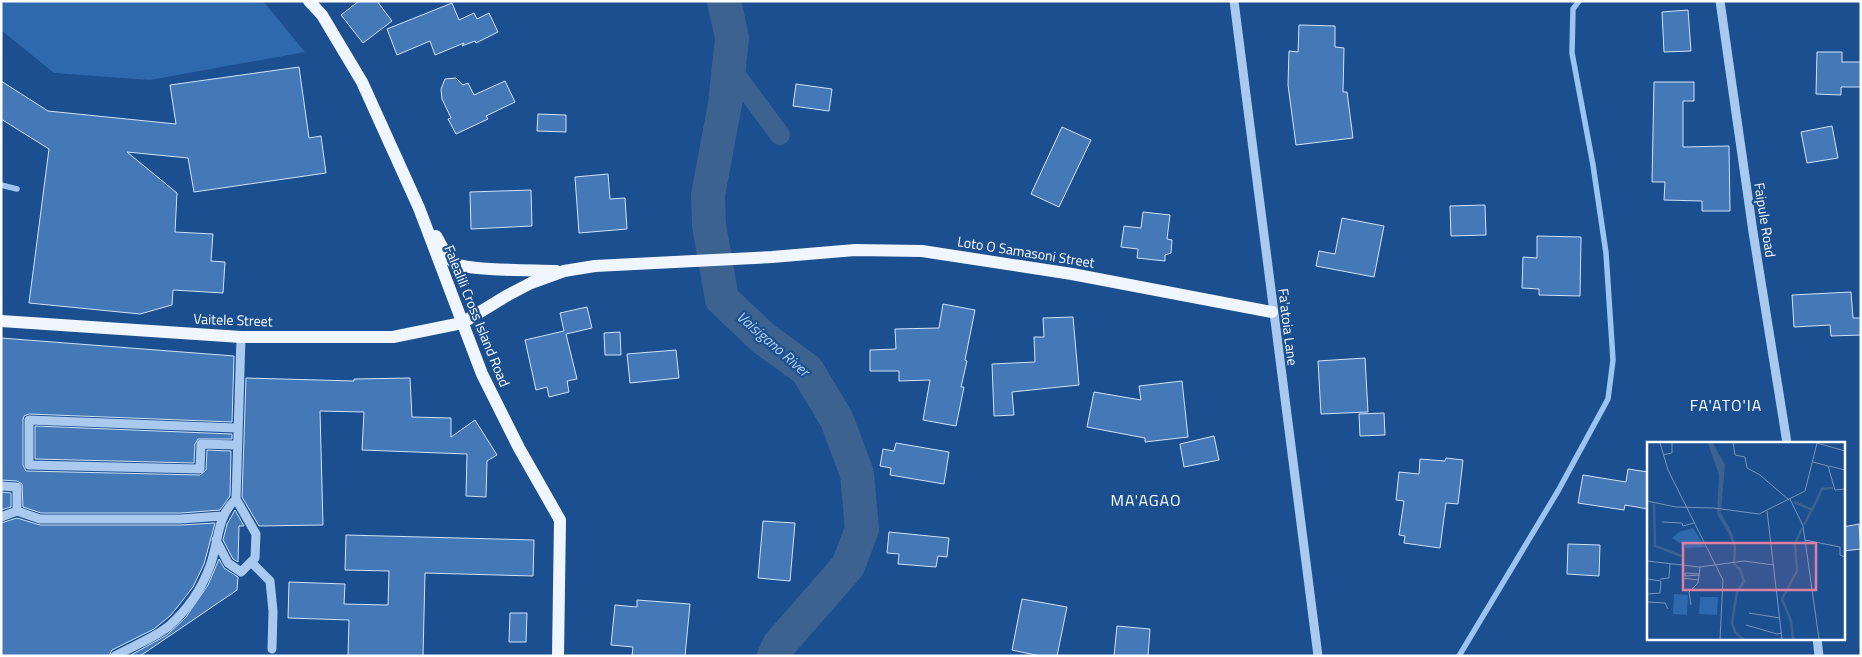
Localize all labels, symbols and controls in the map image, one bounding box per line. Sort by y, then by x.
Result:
street label: Faipule Road [1749,181,1782,259]
street label: Loto O Samasoni Street [956,230,1096,273]
street label: Falealili Cross Island Road [439,242,516,390]
street label: Fa'atoia Lane [1273,287,1304,367]
water label: Vaisigano River [732,305,817,383]
street label: Vaitele Street [193,308,273,331]
district label: FA'ATO'IA [1690,393,1762,417]
inset map [1647,442,1844,640]
district label: MA'AGAO [1110,488,1182,512]

